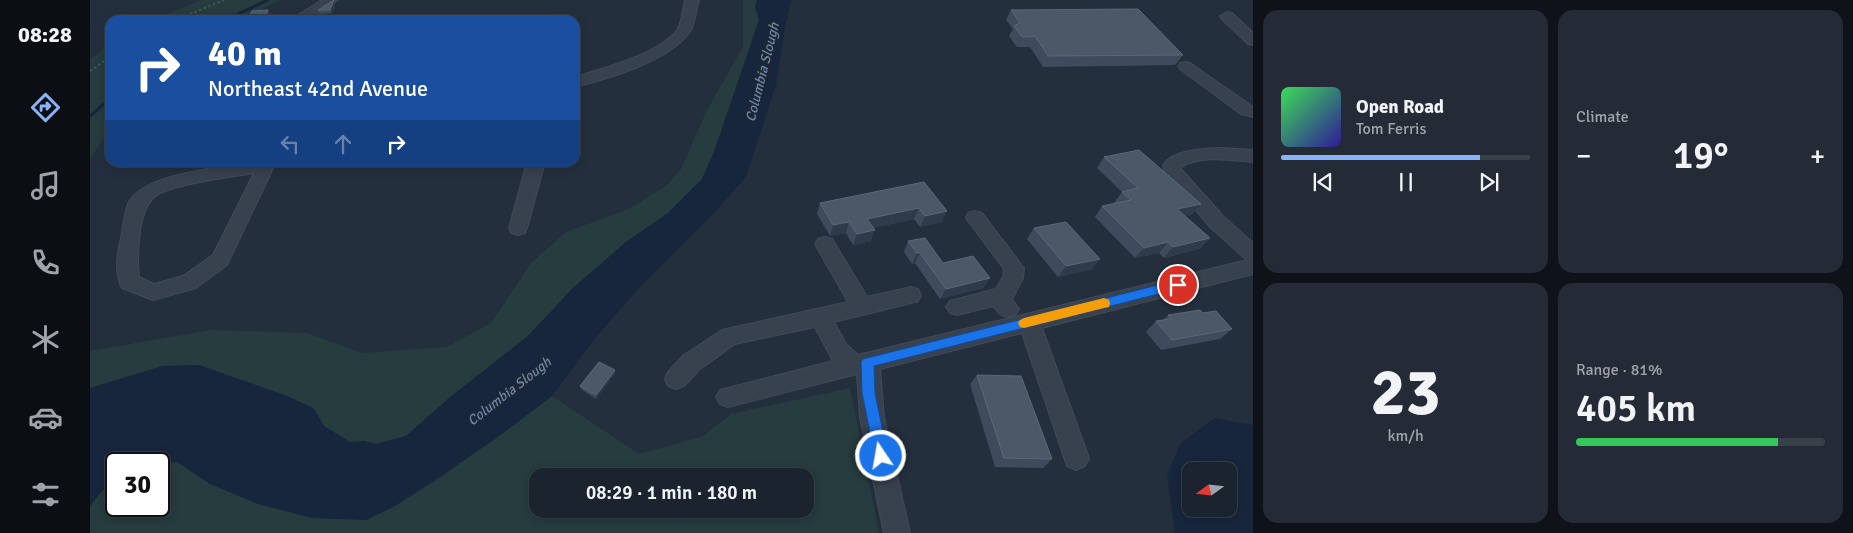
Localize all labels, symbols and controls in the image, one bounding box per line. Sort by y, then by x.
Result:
water label: Columbia Slough [742,20,783,123]
text: 08:28 [18,21,72,48]
text: 40 m [208,32,282,75]
icon: right [125,35,190,100]
text: Northeast 42nd Avenue [208,75,428,102]
icon: directions [28,90,63,125]
text: Open Road [1356,95,1444,119]
text: Climate [1576,107,1629,127]
text: Tom Ferris [1356,119,1426,139]
icon: left [276,130,304,158]
icon: ahead [329,130,357,158]
icon: right [382,130,410,158]
text: 19° [1673,132,1728,179]
text: − [1576,139,1591,173]
text: + [1810,139,1825,173]
icon: music [28,168,63,203]
icon: previous [1309,168,1337,196]
icon: pause [1392,168,1420,196]
icon: next [1475,168,1503,196]
icon: phone [28,245,63,280]
pin [1157,264,1199,306]
icon: arrive [1164,271,1192,299]
icon: climate [28,322,63,357]
water label: Columbia Slough [464,353,555,429]
text: 23 [1370,353,1441,433]
text: Range · 81% [1576,360,1662,380]
text: 405 km [1576,385,1696,432]
icon: car [28,400,63,435]
text: km/h [1387,426,1424,446]
position arrow [854,429,906,481]
speed limit sign: 30 [105,452,170,517]
north arrow [1182,462,1238,518]
map controls [1182,462,1237,517]
icon: filters [28,477,63,512]
text: 08:29 · 1 min · 180 m [586,481,757,505]

